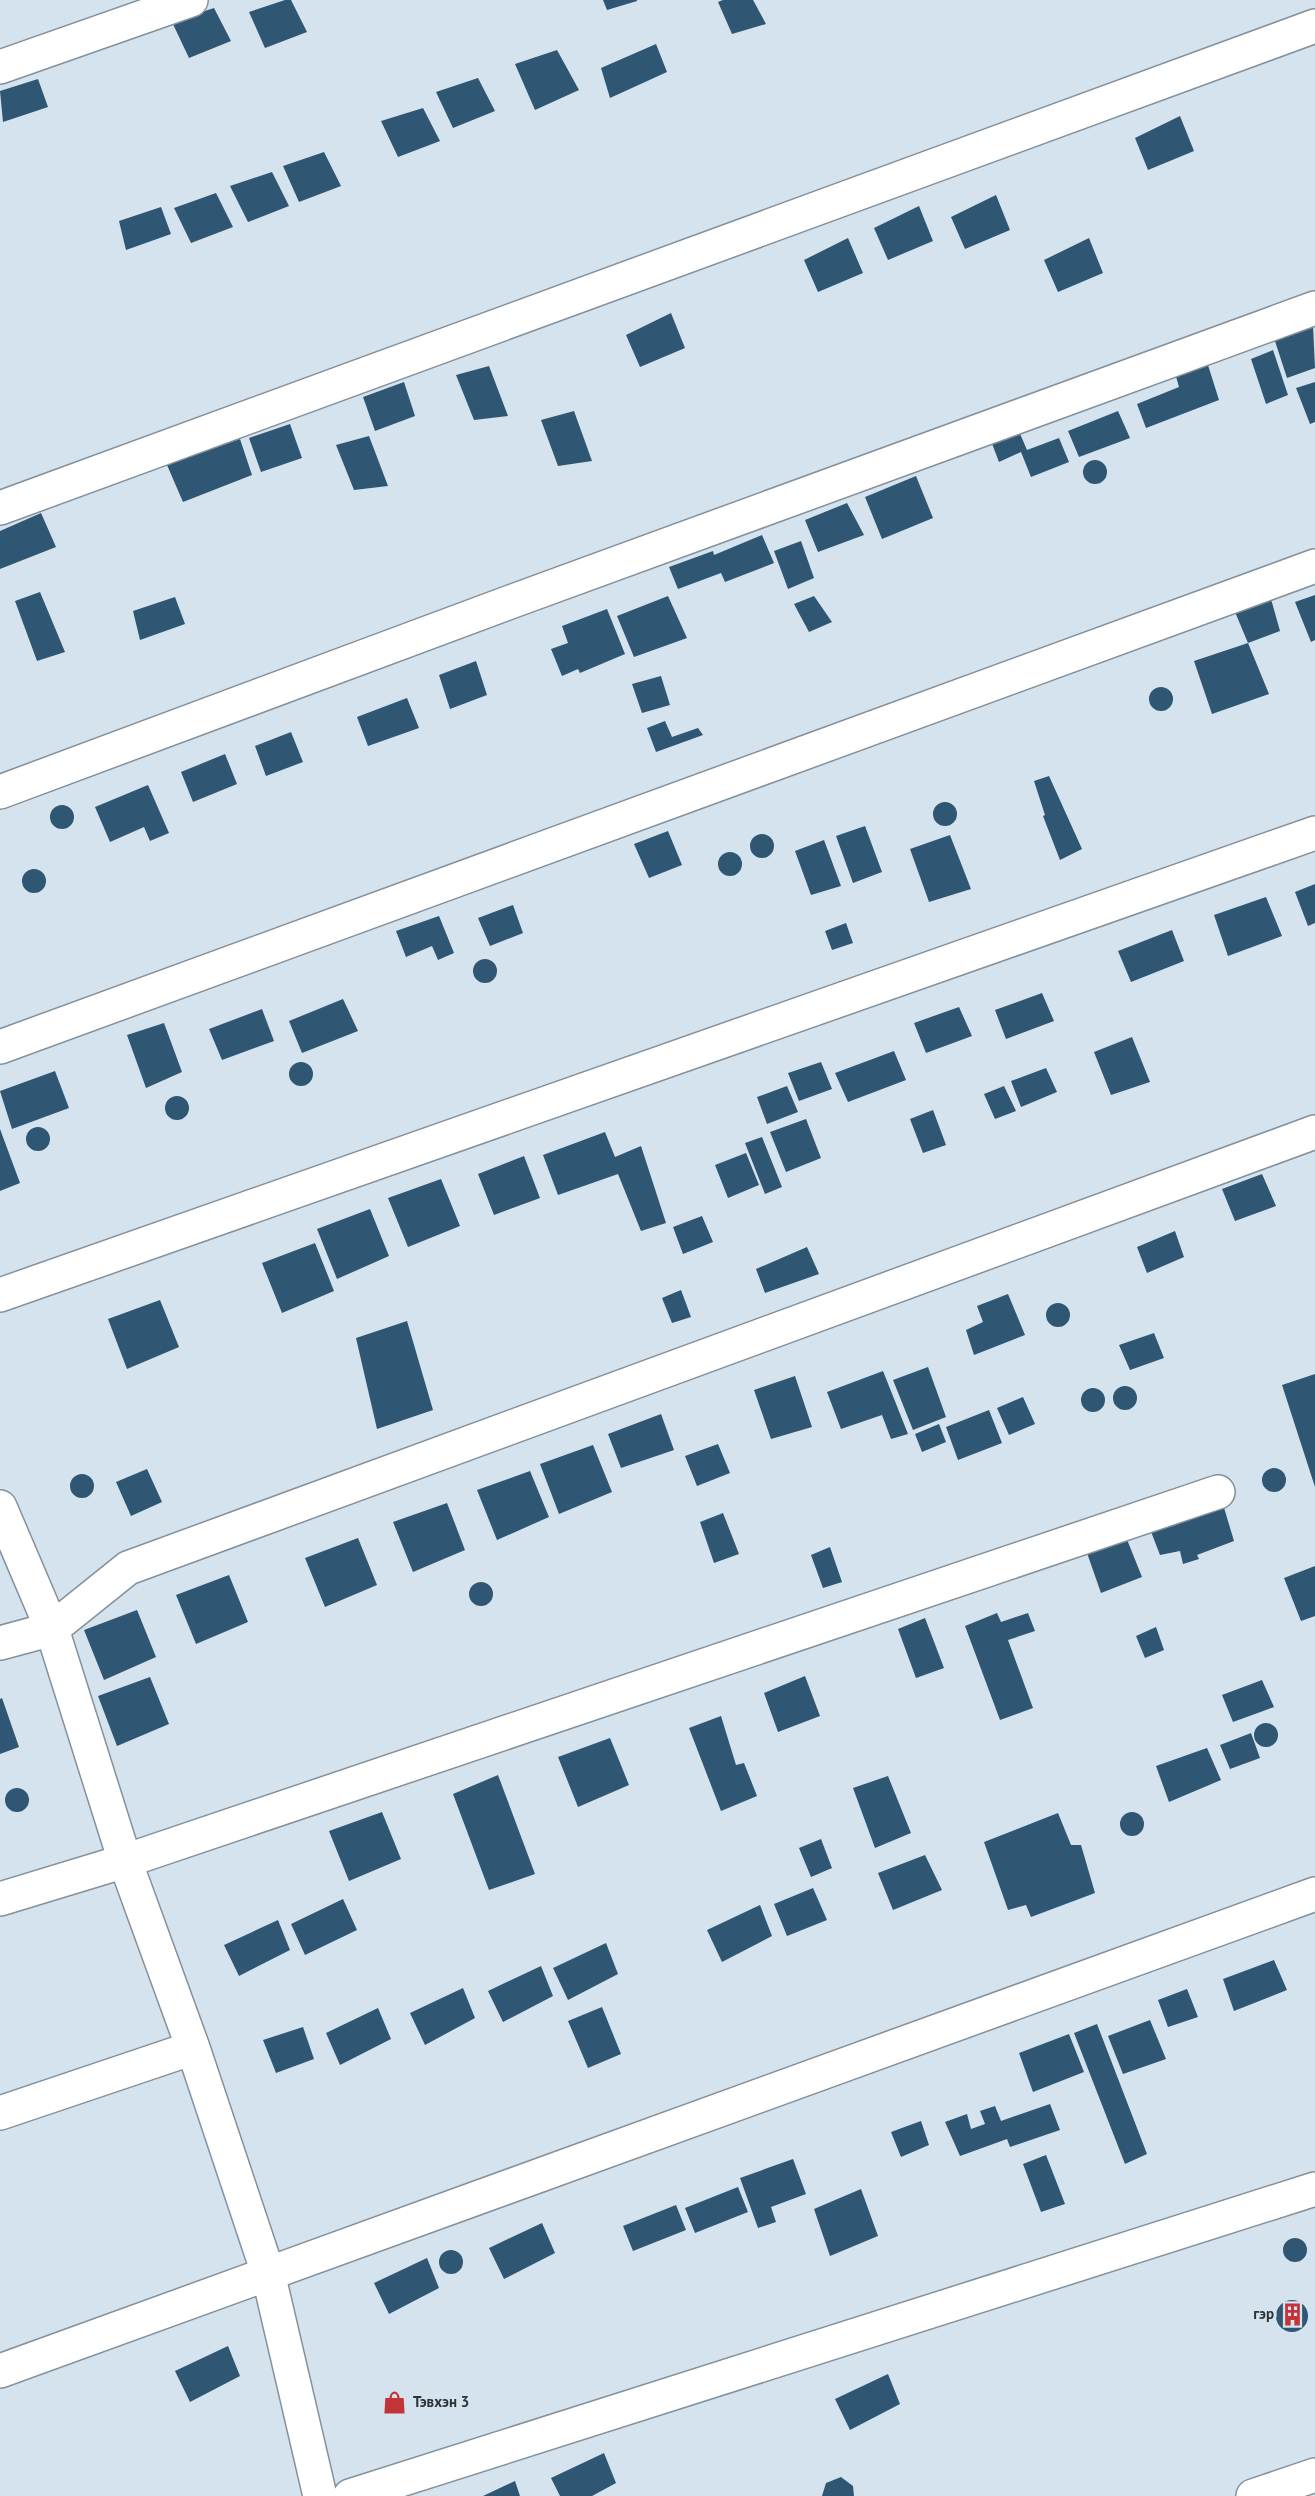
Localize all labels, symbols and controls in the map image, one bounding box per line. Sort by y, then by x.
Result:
building icon: гэр [1279,2301,1305,2327]
place label: гэр [1253,2304,1274,2323]
shop icon: Тэвхэн 3 [382,2389,408,2415]
place label: Тэвхэн 3 [413,2392,469,2411]

